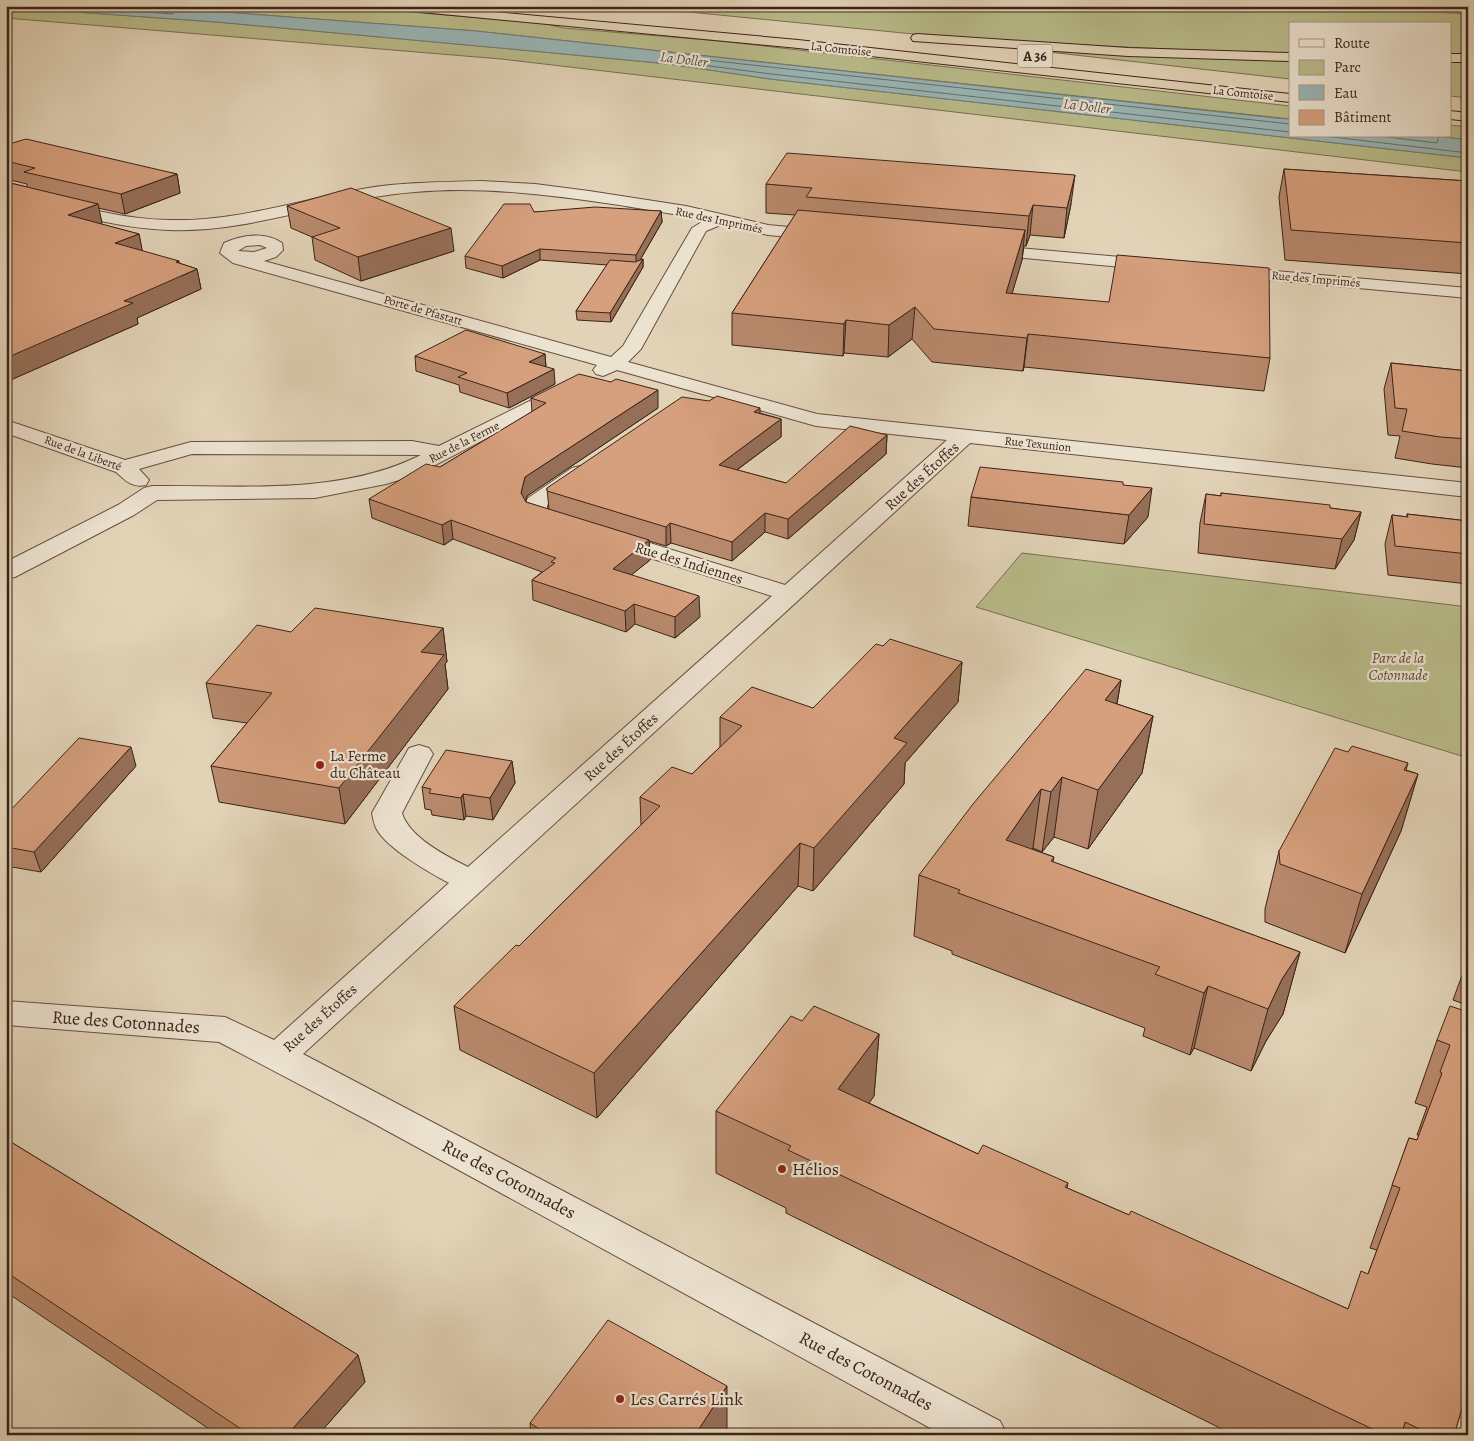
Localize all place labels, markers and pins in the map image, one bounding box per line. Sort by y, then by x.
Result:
place label: La Ferme du Château [330,746,401,783]
marker: La Ferme du Château [314,759,326,771]
place label: Hélios [792,1157,839,1181]
marker: Hélios [776,1163,788,1175]
place label: Les Carrés Link [630,1387,743,1411]
marker: Les Carrés Link [614,1393,626,1405]

